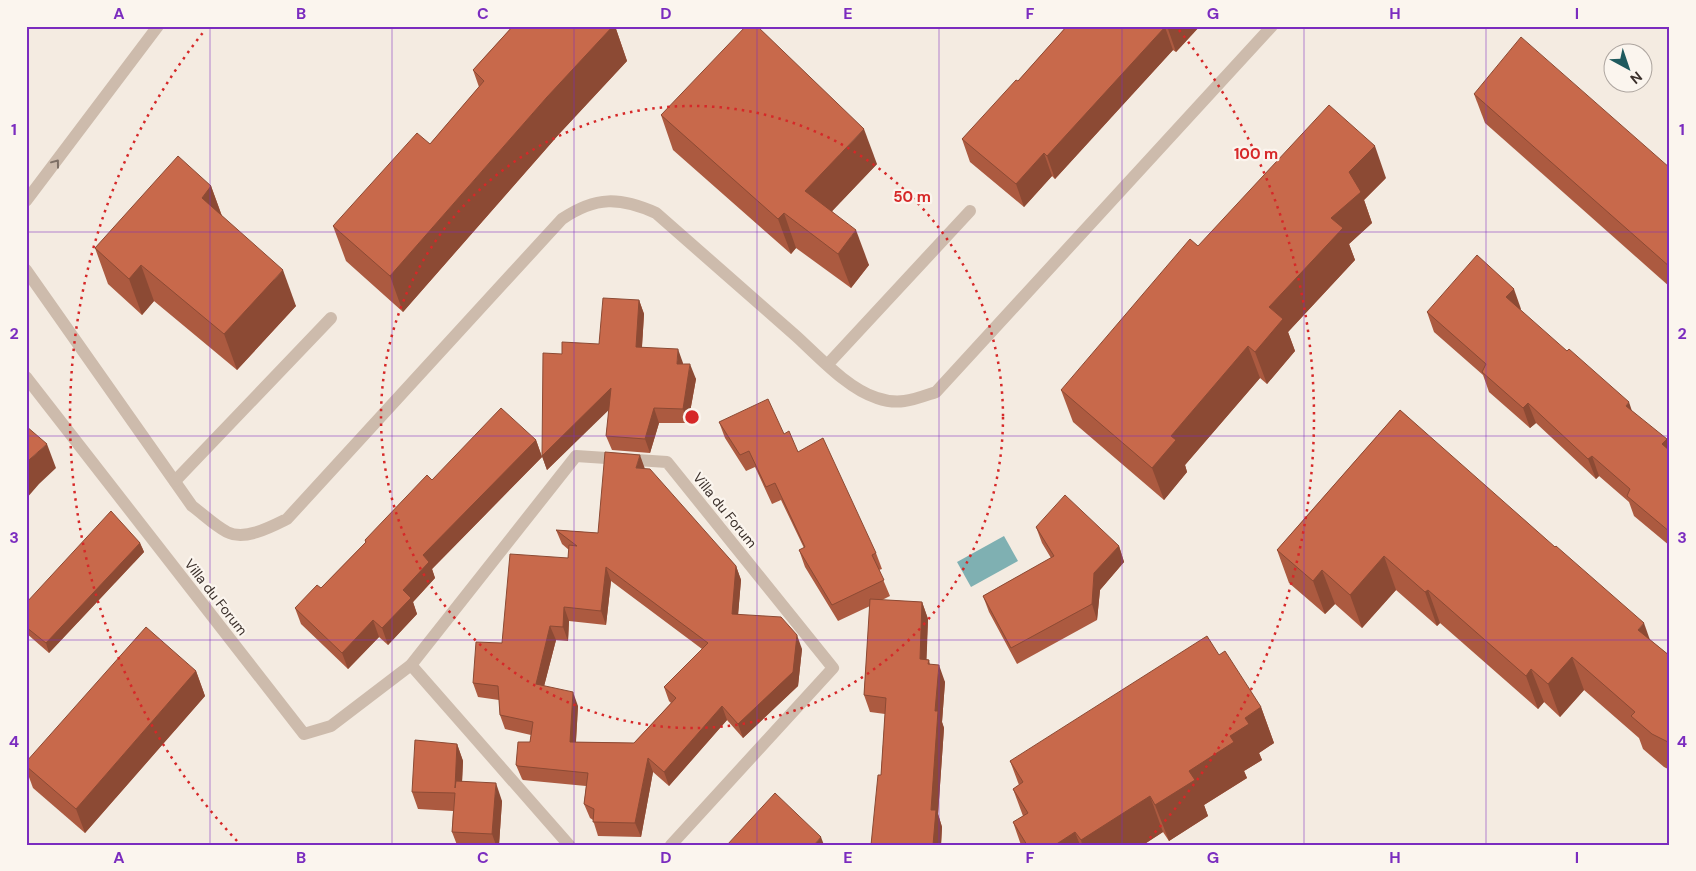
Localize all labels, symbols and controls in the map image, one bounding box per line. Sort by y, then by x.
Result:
text: A [113,3,125,24]
text: B [296,3,306,24]
text: C [477,3,489,24]
text: D [660,3,672,24]
text: E [843,3,853,24]
text: F [1026,3,1035,24]
text: G [1207,3,1219,24]
text: H [1389,3,1401,24]
text: I [1575,3,1579,24]
north arrow [1604,42,1654,92]
text: N [1627,68,1646,88]
text: 1 [11,119,17,140]
text: 1 [1679,119,1685,140]
text: 100 m [1234,144,1278,164]
one-way arrow [50,160,58,169]
text: 50 m [893,187,931,207]
text: 2 [9,323,19,344]
text: 2 [1677,323,1687,344]
centre of rings [683,408,701,426]
street label: Villa du Forum [689,469,761,551]
text: 3 [9,527,19,548]
text: 3 [1677,527,1687,548]
street label: Villa du Forum [181,555,251,639]
text: 4 [9,731,19,752]
text: 4 [1677,731,1687,752]
text: A [113,847,125,868]
text: B [296,847,306,868]
text: C [477,847,489,868]
text: D [660,847,672,868]
text: E [843,847,853,868]
text: F [1026,847,1035,868]
text: G [1207,847,1219,868]
text: H [1389,847,1401,868]
text: I [1575,847,1579,868]

